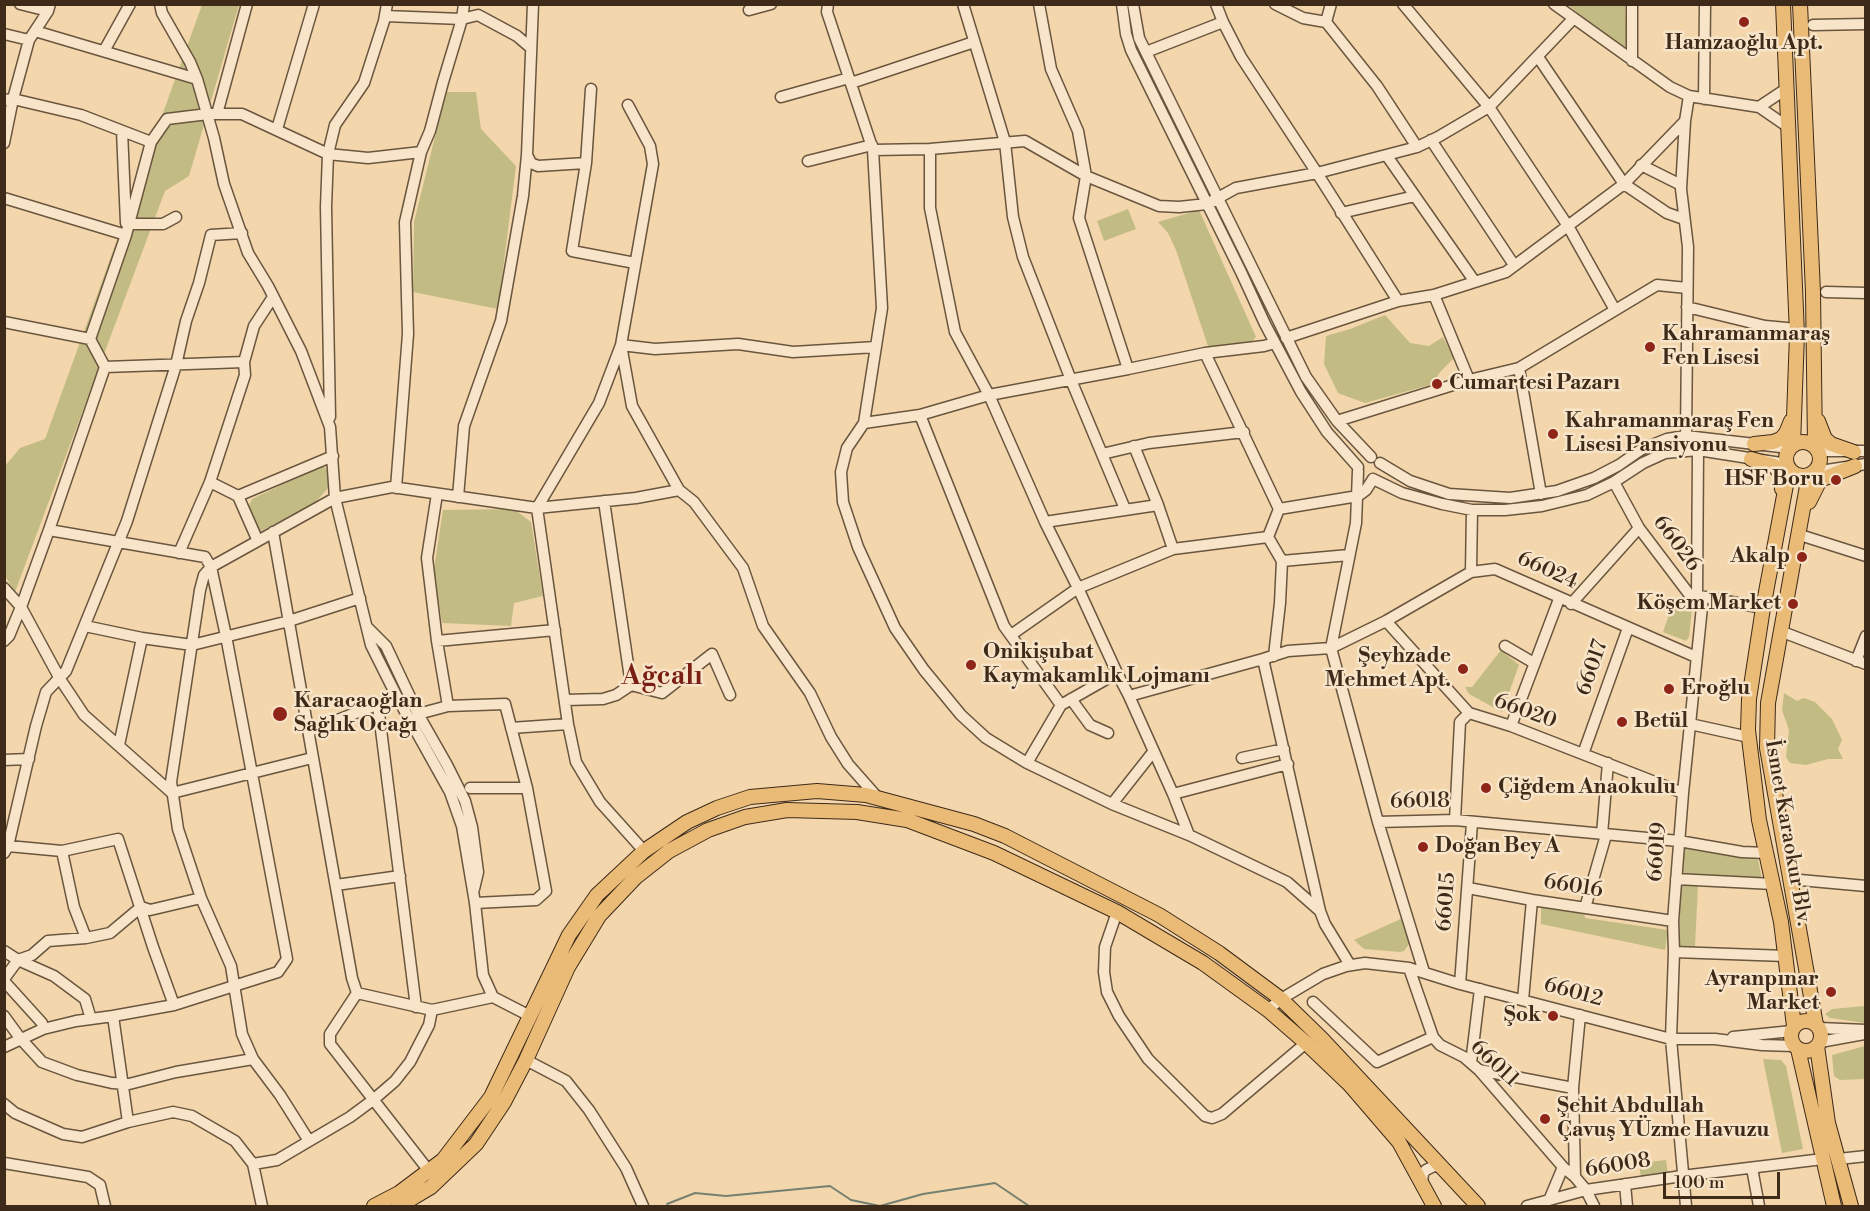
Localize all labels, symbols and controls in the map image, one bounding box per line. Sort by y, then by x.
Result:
marker: Hamzaoğlu Apt. [1737,15,1751,29]
place label: Hamzaoğlu Apt. [1665,31,1823,57]
place label: Kahramanmaraş Fen Lisesi [1662,322,1830,372]
marker: Kahramanmaraş Fen Lisesi [1643,340,1657,354]
place label: Cumartesi Pazarı [1449,371,1620,397]
marker: Cumartesi Pazarı [1430,377,1444,391]
place label: Kahramanmaraş Fen Lisesi Pansiyonu [1565,409,1774,459]
marker: Kahramanmaraş Fen Lisesi Pansiyonu [1546,427,1560,441]
place label: HSF Boru [1724,467,1824,493]
marker: HSF Boru [1829,473,1843,487]
street label: 66026 [1647,511,1705,577]
place label: Akalp [1730,544,1790,570]
street label: 66024 [1513,547,1581,595]
marker: Akalp [1795,550,1809,564]
place label: Köşem Market [1637,591,1781,617]
marker: Köşem Market [1786,597,1800,611]
street label: 66017 [1572,637,1614,699]
place label: Onikişubat Kaymakamlık Lojmanı [983,640,1210,690]
place label: Şeyhzade Mehmet Apt. [1325,644,1451,694]
marker: Onikişubat Kaymakamlık Lojmanı [964,658,978,672]
district label: Ağcalı [621,662,703,694]
marker: Şeyhzade Mehmet Apt. [1456,662,1470,676]
place label: Eroğlu [1681,676,1750,702]
marker: Eroğlu [1662,682,1676,696]
place label: Karacaoğlan Sağlık Ocağı [294,689,422,739]
street label: 66020 [1490,689,1560,735]
marker: Karacaoğlan Sağlık Ocağı [271,705,289,723]
place label: Betül [1634,709,1688,735]
marker: Betül [1615,715,1629,729]
street label: İsmet Karaokur Blv. [1758,738,1816,928]
place label: Çiğdem Anaokulu [1498,775,1676,801]
marker: Çiğdem Anaokulu [1479,781,1493,795]
street label: 66018 [1390,789,1450,815]
street label: 66019 [1643,821,1673,883]
place label: Doğan Bey A [1435,834,1560,860]
marker: Doğan Bey A [1416,840,1430,854]
street label: 66016 [1542,870,1604,904]
street label: 66015 [1432,872,1462,932]
place label: Ayranpınar Market [1705,967,1819,1017]
street label: 66012 [1541,973,1605,1013]
marker: Ayranpınar Market [1824,985,1838,999]
place label: Şok [1504,1003,1541,1029]
marker: Şok [1546,1009,1560,1023]
street label: 66011 [1464,1035,1524,1093]
place label: Şehit Abdullah Çavuş YÜzme Havuzu [1557,1094,1769,1144]
marker: Şehit Abdullah Çavuş YÜzme Havuzu [1538,1112,1552,1126]
street label: 66008 [1583,1148,1653,1184]
scale bar [1666,1160,1783,1198]
text: 100 m [1674,1171,1725,1194]

